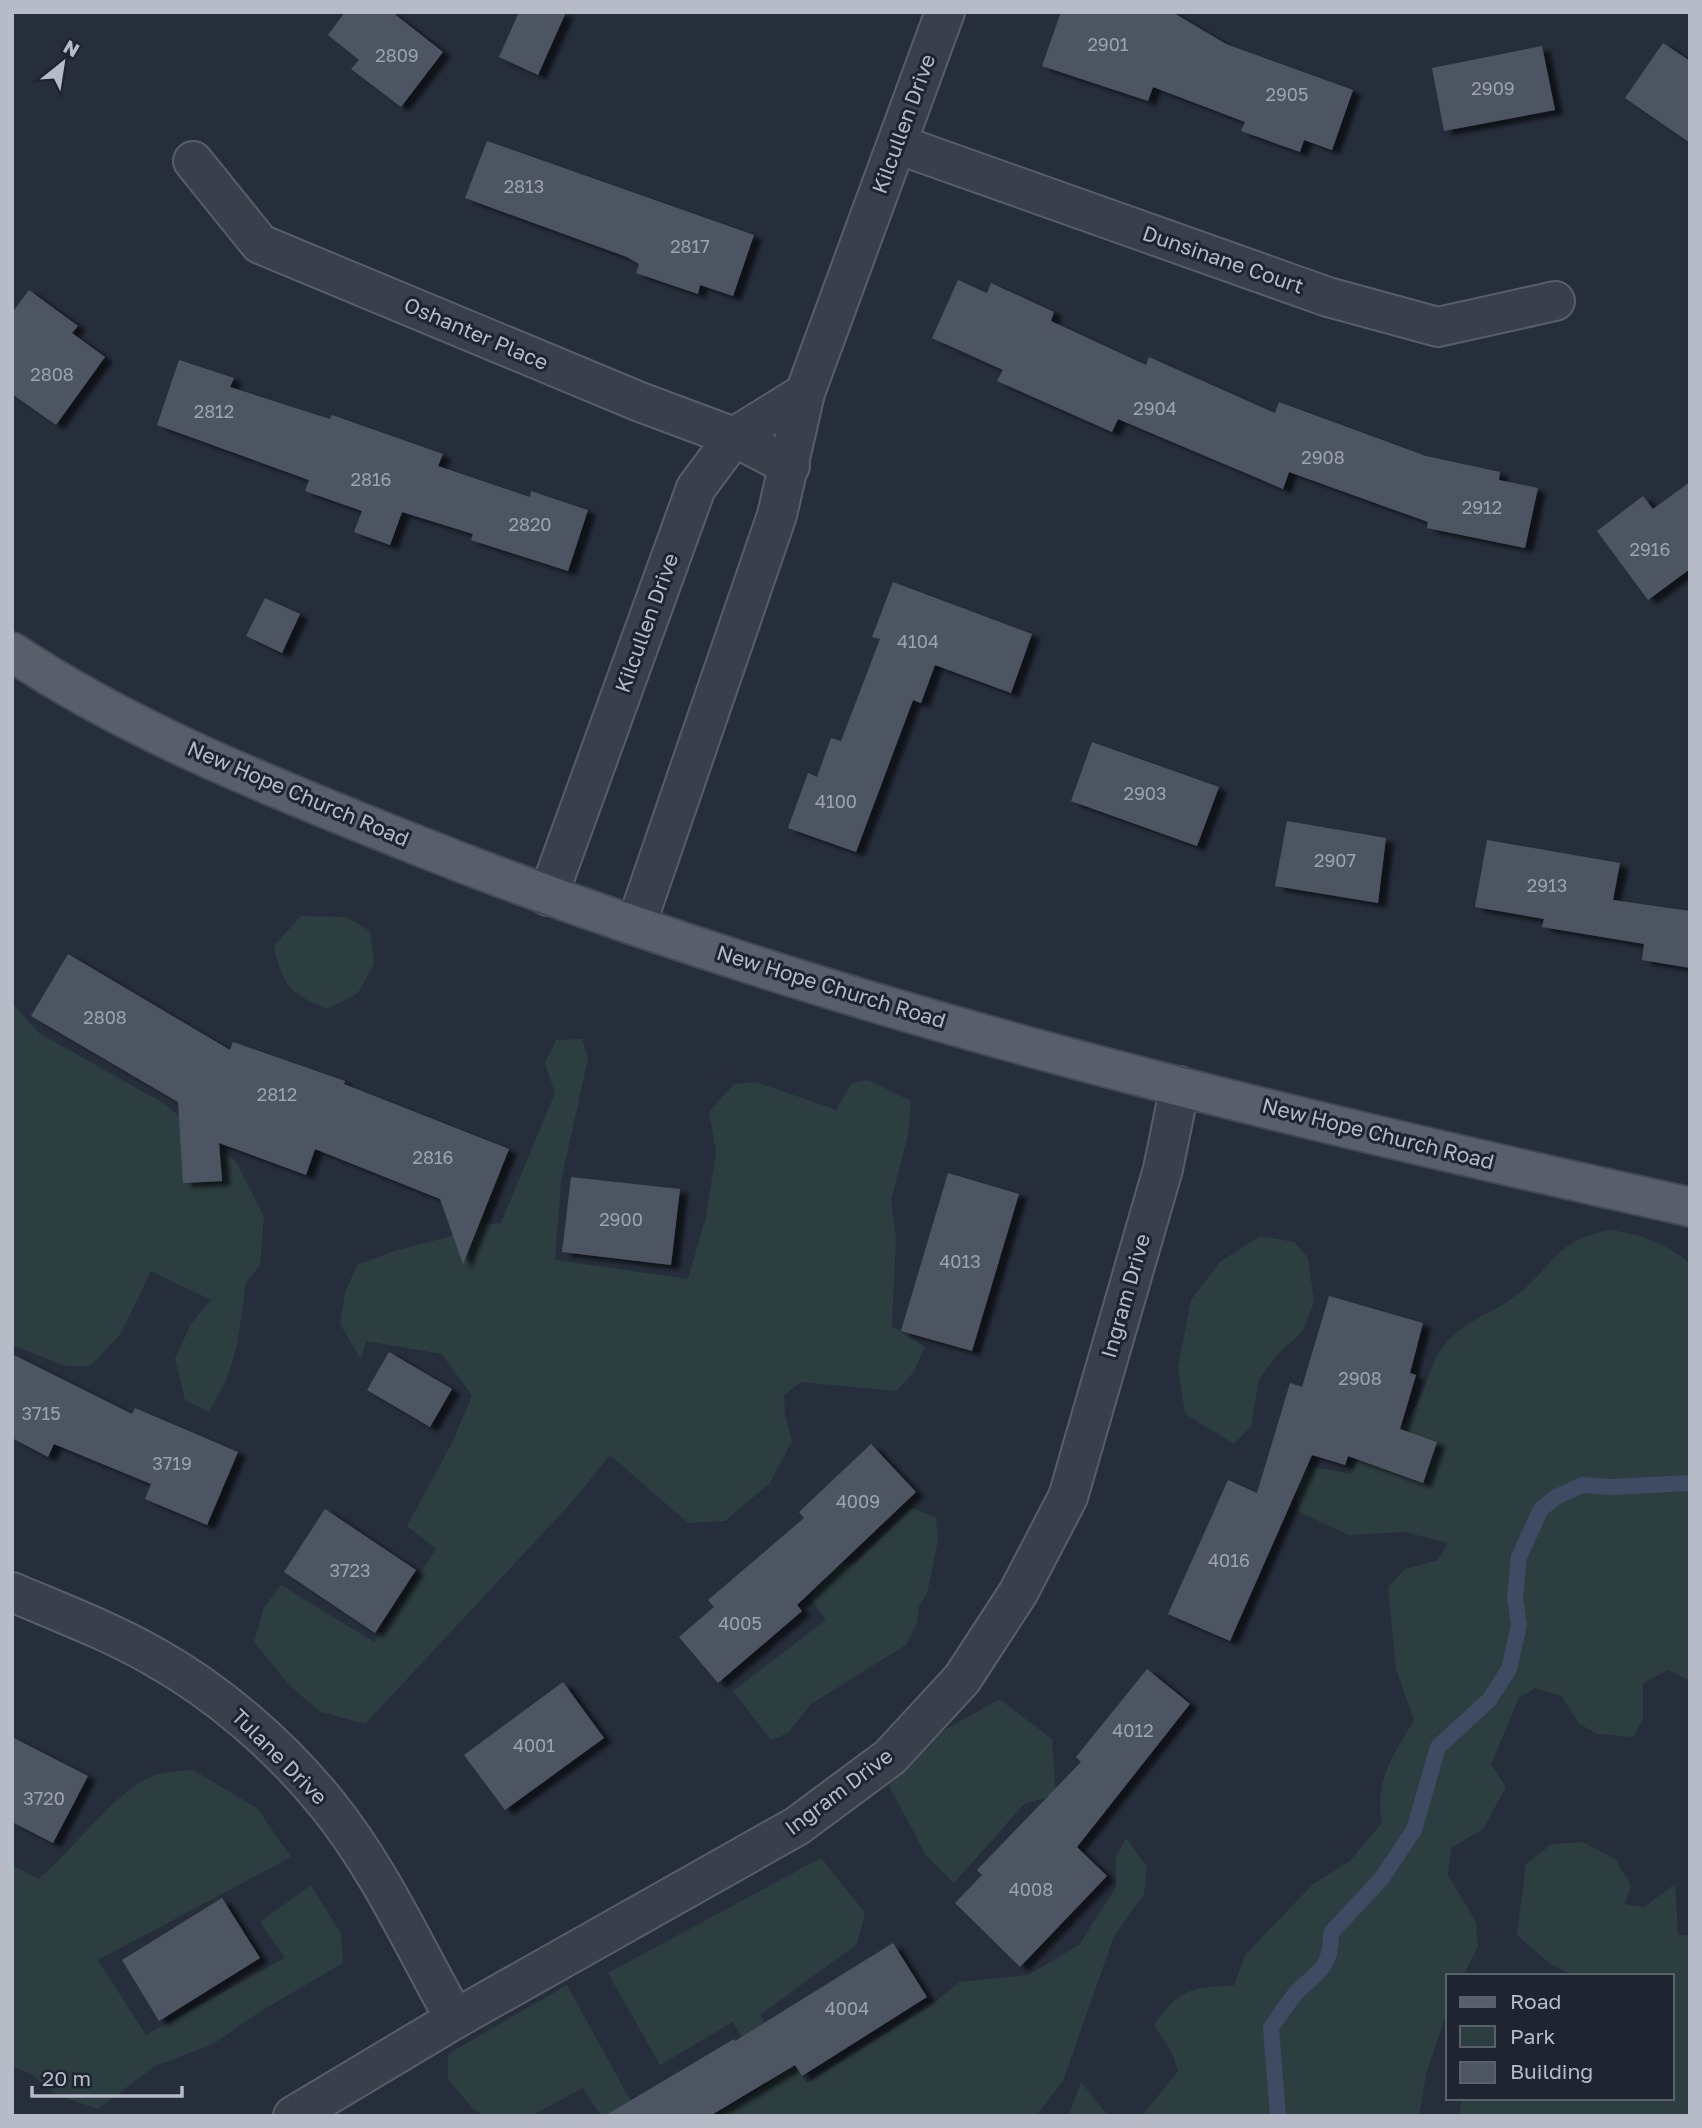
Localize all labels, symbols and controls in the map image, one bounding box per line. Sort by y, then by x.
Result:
north arrow [28,28,98,98]
house number: 2901 [1087,33,1129,55]
text: N [60,34,84,61]
house number: 2809 [375,44,419,66]
street label: Kilcullen Drive [866,50,940,197]
house number: 2909 [1471,77,1515,99]
house number: 2905 [1266,83,1308,105]
house number: 2813 [504,175,544,197]
street label: Dunsinane Court [1139,219,1307,299]
house number: 2817 [670,235,710,257]
street label: Oshanter Place [400,291,552,375]
house number: 2808 [30,363,74,385]
house number: 2904 [1133,397,1177,419]
house number: 2812 [194,400,234,422]
house number: 2908 [1301,446,1345,468]
house number: 2816 [350,468,392,490]
house number: 2912 [1462,496,1502,518]
house number: 2820 [508,513,552,535]
house number: 2916 [1630,538,1670,560]
street label: Kilcullen Drive [609,549,683,696]
house number: 4104 [897,630,939,652]
street label: New Hope Church Road [184,735,413,852]
house number: 2903 [1123,782,1167,804]
house number: 4100 [815,790,857,812]
house number: 2907 [1314,849,1356,871]
house number: 2913 [1527,874,1567,896]
street label: New Hope Church Road [714,939,949,1033]
house number: 2808 [83,1006,127,1028]
house number: 2812 [257,1083,297,1105]
street label: New Hope Church Road [1260,1092,1497,1174]
house number: 2816 [412,1146,454,1168]
house number: 2900 [599,1208,643,1230]
street label: Ingram Drive [1095,1231,1155,1361]
house number: 4013 [939,1250,981,1272]
house number: 2908 [1338,1367,1382,1389]
house number: 3715 [21,1402,61,1424]
house number: 3719 [152,1452,192,1474]
house number: 4009 [836,1490,880,1512]
house number: 4016 [1208,1549,1250,1571]
house number: 3723 [329,1559,371,1581]
house number: 4005 [718,1612,762,1634]
street label: Tulane Drive [226,1703,333,1810]
house number: 4012 [1112,1719,1154,1741]
house number: 4001 [513,1734,555,1756]
street label: Ingram Drive [779,1742,897,1840]
house number: 3720 [23,1787,65,1809]
house number: 4008 [1009,1878,1053,1900]
legend [1446,1974,1674,2100]
text: Road [1510,1988,1561,2014]
house number: 4004 [825,1997,869,2019]
text: Park [1510,2023,1556,2049]
scale bar [32,2054,182,2098]
text: Building [1510,2058,1593,2084]
text: 20 m [42,2065,91,2091]

